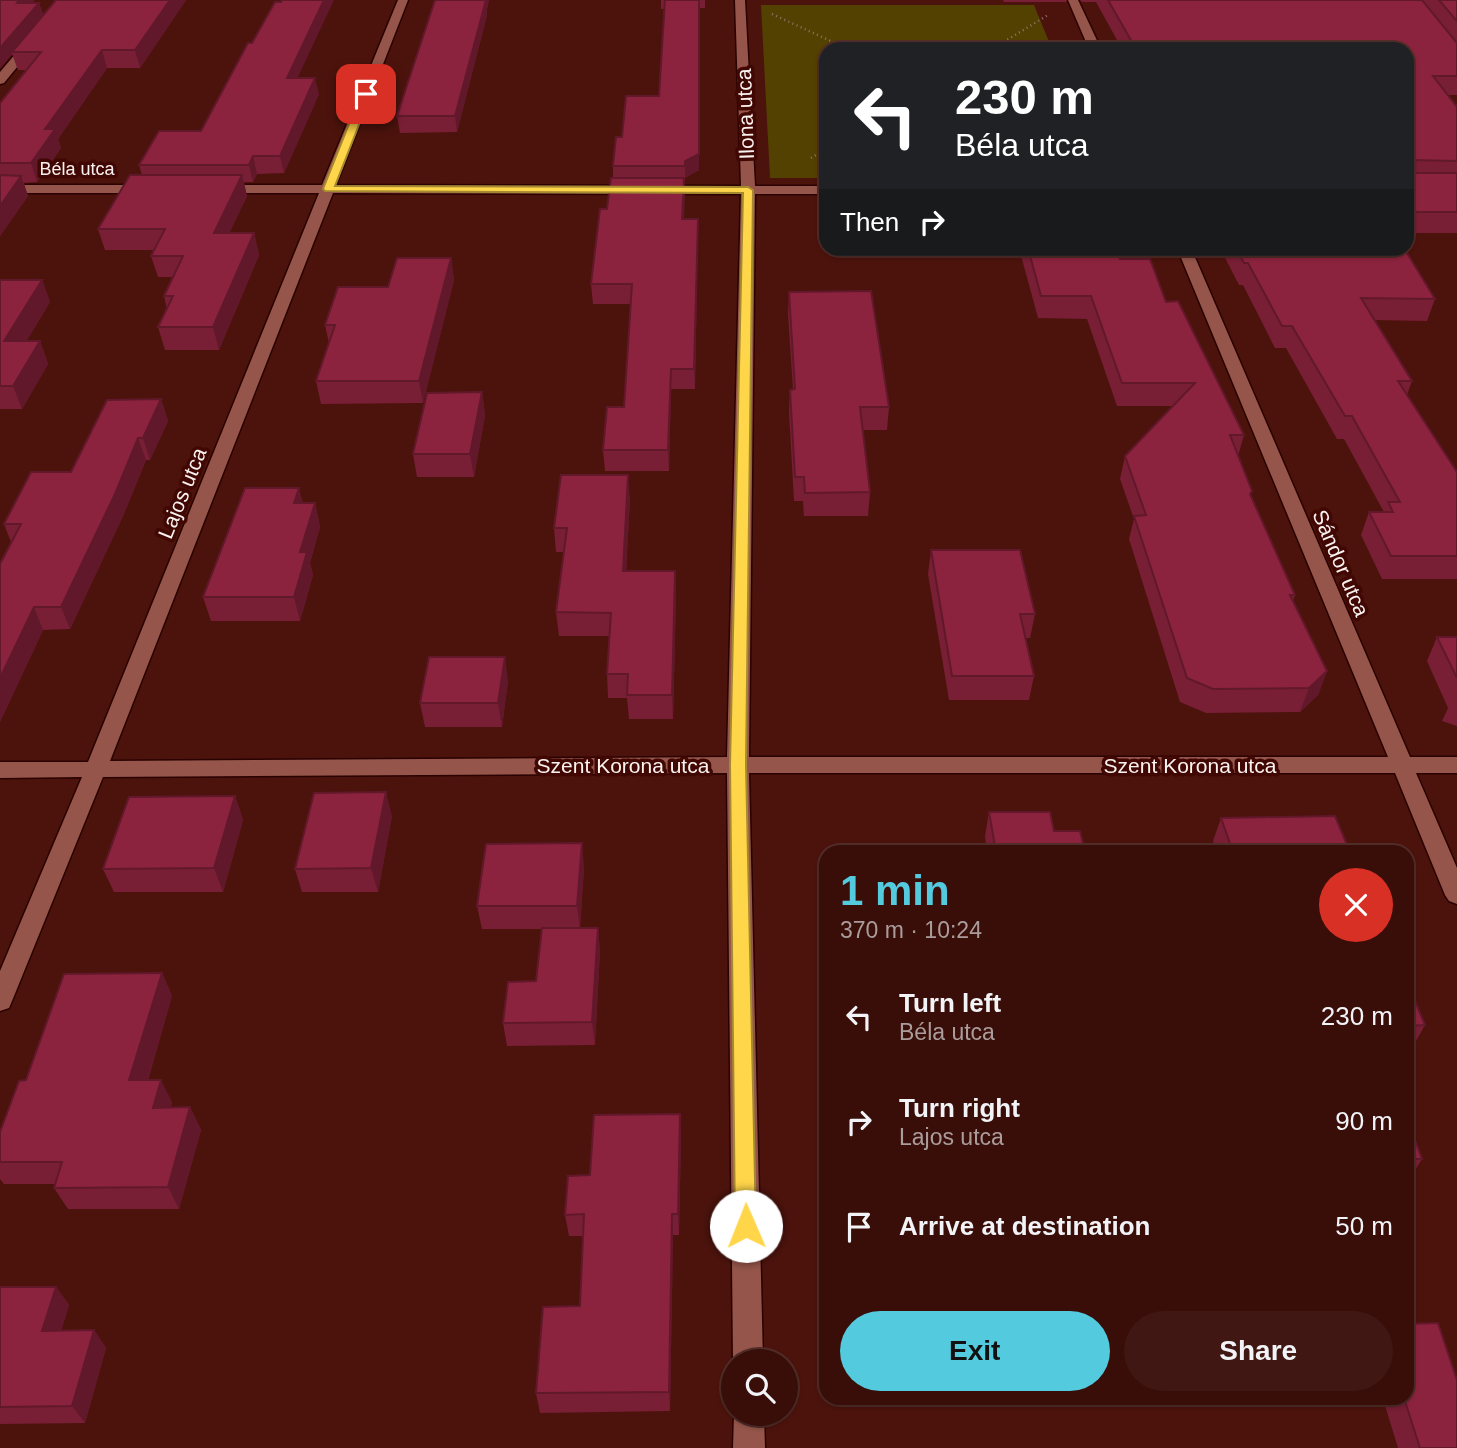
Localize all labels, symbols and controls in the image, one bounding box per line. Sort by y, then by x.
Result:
pin [336,64,396,124]
street label: Ilona utca [732,68,758,160]
icon: left [840,70,931,161]
text: 230 m [955,70,1094,124]
icon: arrive [347,75,385,113]
text: Béla utca [955,127,1088,163]
street label: Béla utca [39,159,116,179]
icon: right [913,203,951,241]
text: Then [840,207,899,237]
street label: Lajos utca [153,444,211,542]
street label: Sándor utca [1308,506,1374,620]
street label: Szent Korona utca [537,754,710,777]
street label: Szent Korona utca [1104,754,1277,777]
text: 1 min [840,867,950,914]
button: close [1319,868,1393,942]
text: 370 m · 10:24 [840,917,982,943]
text: Turn left [899,988,1001,1018]
icon: left [840,998,878,1036]
text: 230 m [1321,1001,1393,1031]
text: Béla utca [899,1019,995,1045]
text: Turn right [899,1093,1020,1123]
icon: right [840,1103,878,1141]
text: 90 m [1335,1106,1393,1136]
text: Lajos utca [899,1124,1004,1150]
position arrow [709,1189,783,1263]
icon: arrive [840,1208,878,1246]
text: Arrive at destination [899,1211,1150,1241]
text: 50 m [1335,1211,1393,1241]
button: Exit [840,1311,1110,1391]
button: Share [1124,1311,1393,1391]
map controls [721,1349,798,1426]
button: search [721,1349,798,1426]

